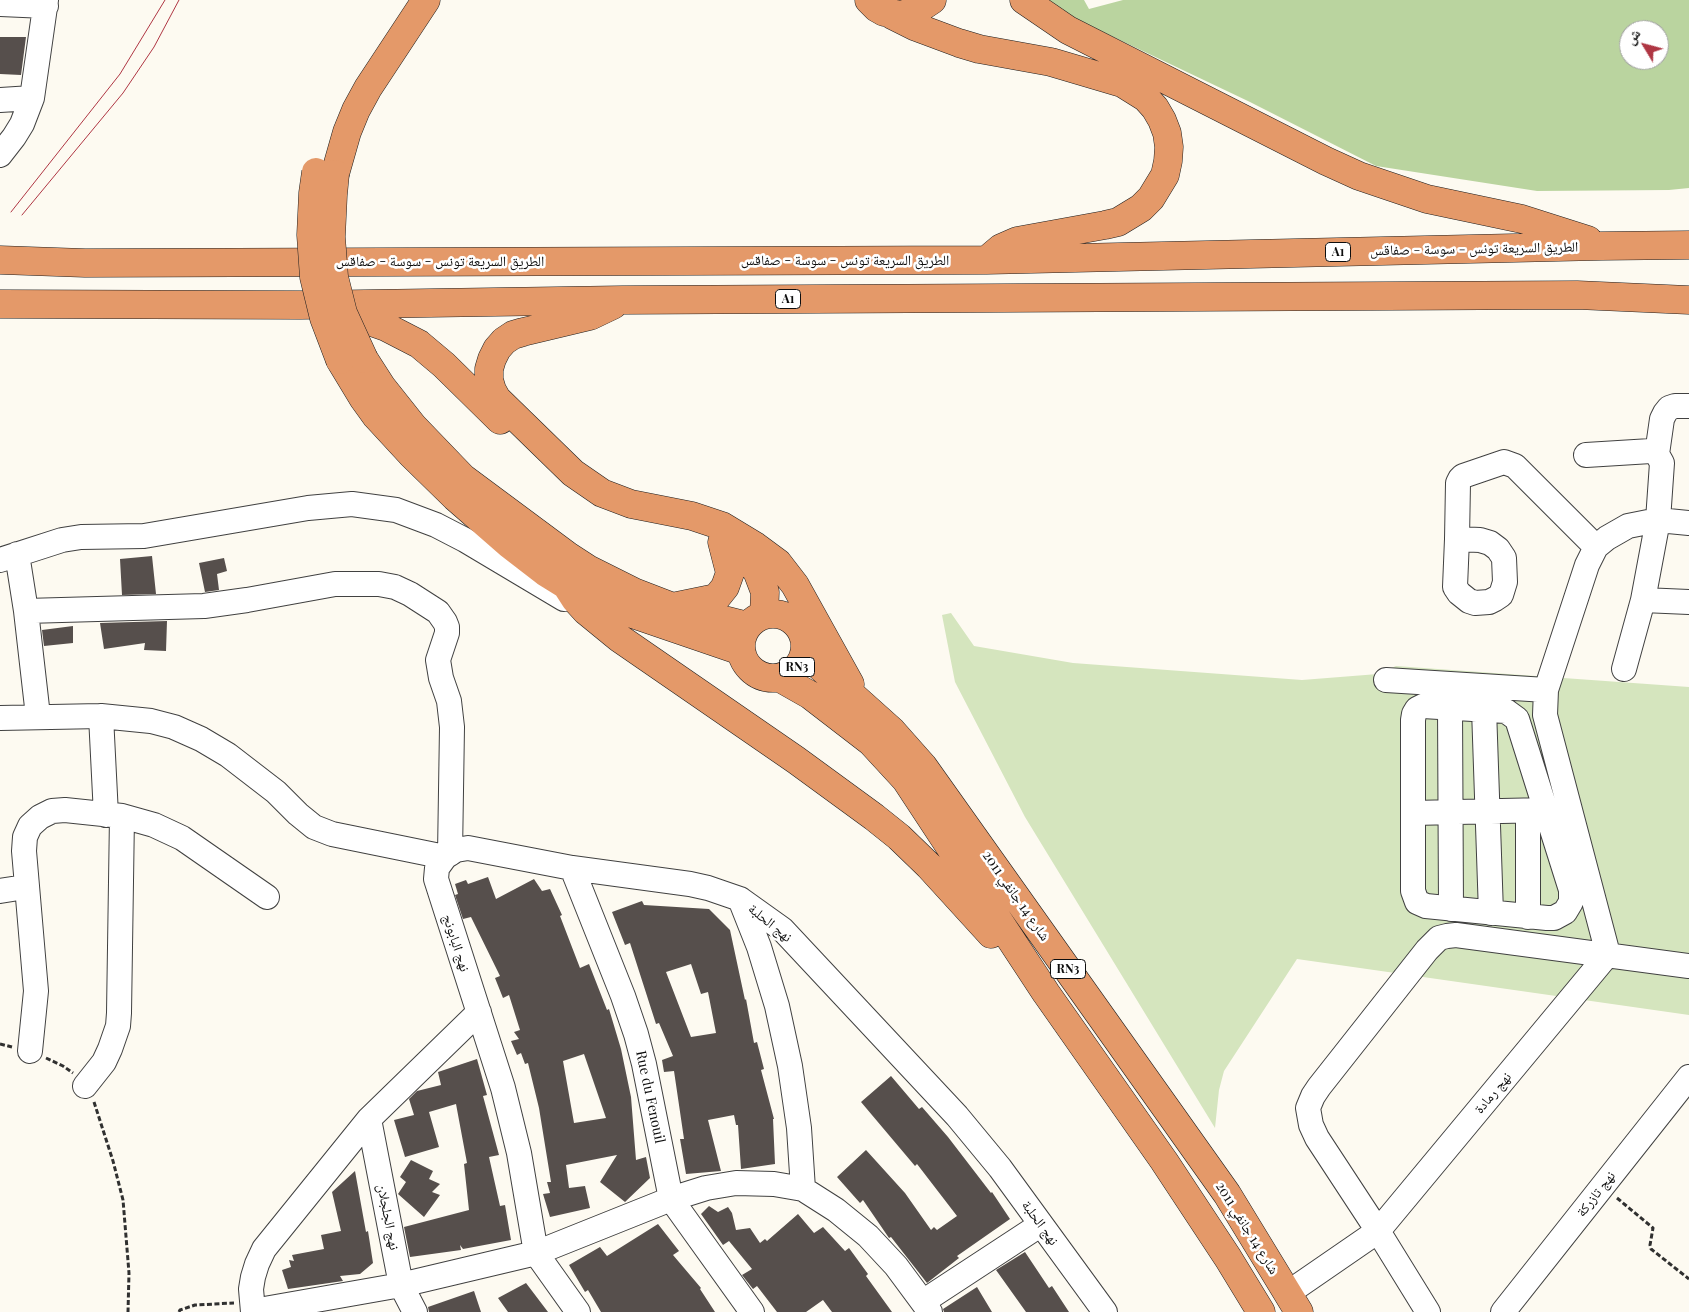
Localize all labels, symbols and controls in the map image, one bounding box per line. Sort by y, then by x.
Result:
north arrow [1619,20,1669,70]
text: ش [1620,25,1644,48]
street label: الطريق السريعة تونس - سوسة - صفاقس [1370,239,1578,259]
road number: A1 [1326,242,1350,262]
street label: الطريق السريعة تونس - سوسة - صفاقس [741,253,949,269]
street label: الطريق السريعة تونس - سوسة - صفاقس [336,254,544,270]
road number: A1 [776,290,800,308]
road number: RN3 [780,658,814,676]
street label: شارع 14 جانفي 2011 [979,848,1053,944]
street label: نهج الحلبة [745,900,795,946]
street label: نهج البابونج [439,912,473,974]
road number: RN3 [1050,960,1086,979]
street label: Rue du Fenouil [632,1049,668,1145]
street label: نهج رمادة [1471,1069,1515,1117]
street label: نهج تازركة [1573,1168,1619,1220]
street label: شارع 14 جانفي 2011 [1212,1179,1282,1277]
street label: نهج الجلجلان [373,1182,403,1252]
street label: نهج الحلبة [1018,1197,1062,1249]

